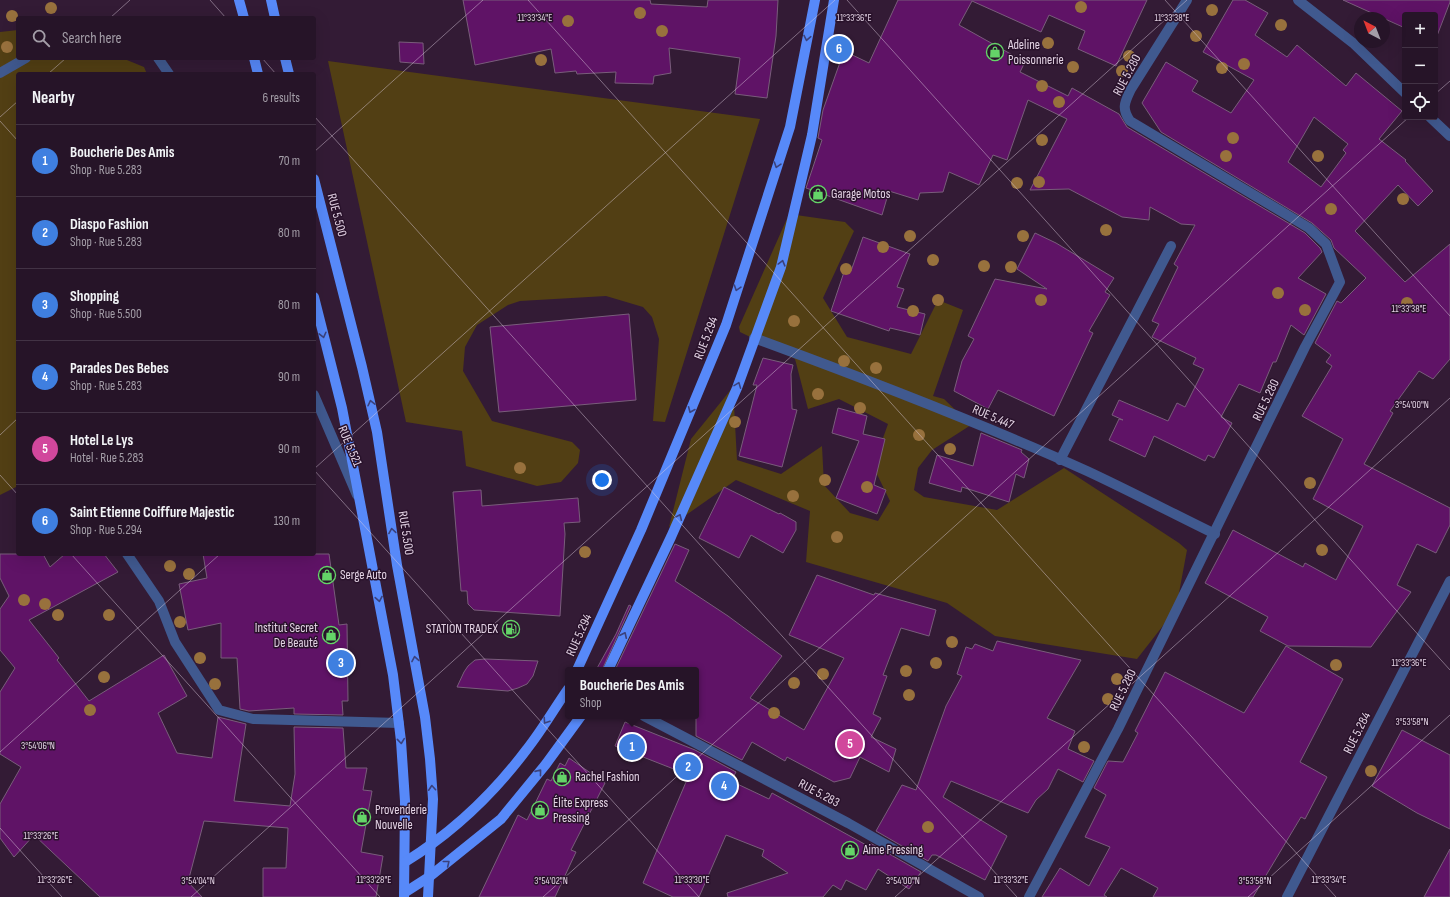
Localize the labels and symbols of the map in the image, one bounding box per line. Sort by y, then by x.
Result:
text: 11°33'34"E [518,12,552,24]
text: 11°33'36"E [836,12,872,24]
text: 11°33'38"E [1155,12,1189,24]
north arrow [1354,12,1390,48]
pin: 6 [826,34,852,64]
one-way arrow [804,35,812,41]
place label: Adeline Poissonnerie [1007,37,1064,68]
shop icon: Adeline Poissonnerie [985,42,1005,62]
street label: RUE 5.280 [1109,51,1145,98]
one-way arrow [774,161,782,168]
shop icon: Garage Motos [808,184,828,204]
place label: Garage Motos [831,186,891,202]
street label: RUE 5.500 [324,192,350,239]
one-way arrow [777,260,786,267]
one-way arrow [734,285,742,292]
text: 11°33'38"E [1392,303,1426,315]
street label: RUE 5.294 [691,314,722,362]
one-way arrow [319,332,327,338]
street label: RUE 5.280 [1249,376,1283,424]
one-way arrow [733,382,741,389]
text: 3°54'00"N [1395,399,1429,411]
one-way arrow [367,400,375,406]
street label: RUE 5.447 [970,401,1017,433]
one-way arrow [688,405,696,413]
street label: RUE 5.521 [334,423,366,469]
your location [592,470,612,490]
street label: RUE 5.500 [395,510,417,556]
one-way arrow [675,514,683,521]
one-way arrow [388,528,397,535]
shop icon: Serge Auto [317,565,337,585]
place label: Serge Auto [340,567,387,583]
one-way arrow [374,596,383,602]
street label: RUE 5.294 [563,611,596,659]
fuel station icon: STATION TRADEX [501,619,521,639]
place label: Institut Secret De Beauté [255,620,318,651]
place label: STATION TRADEX [426,621,499,637]
shop icon: Institut Secret De Beauté [321,625,341,645]
one-way arrow [619,631,627,639]
pin: 3 [328,648,354,678]
one-way arrow [411,656,419,663]
text: 11°33'36"E [1391,657,1427,669]
street label: RUE 5.280 [1106,666,1140,714]
street label: RUE 5.284 [1340,709,1375,757]
text: 3°53'58"N [1395,716,1429,728]
one-way arrow [543,717,551,724]
pin: 5 [837,729,863,759]
pin: 1 [619,732,645,762]
one-way arrow [396,738,405,744]
text: 3°54'06"N [21,740,55,752]
pin: 2 [675,752,701,782]
shop icon: Rachel Fashion [552,767,572,787]
place label: Rachel Fashion [575,769,640,785]
one-way arrow [535,770,542,777]
pin: 4 [711,771,737,801]
street label: RUE 5.283 [796,776,842,810]
one-way arrow [428,785,437,791]
place label: Élite Express Pressing [553,795,609,826]
shop icon: Élite Express Pressing [530,800,550,820]
place label: Provenderie Nouvelle [375,802,427,833]
shop icon: Provenderie Nouvelle [352,807,372,827]
text: 11°33'26"E [24,830,58,842]
shop icon: Aime Pressing [840,840,860,860]
place label: Aime Pressing [862,842,923,858]
one-way arrow [442,860,449,867]
text: 11°33'26"E [38,874,72,886]
text: 11°33'28"E [357,874,391,886]
text: 11°33'30"E [674,874,710,886]
text: 11°33'32"E [994,874,1028,886]
text: 11°33'34"E [1312,874,1346,886]
text: 3°54'04"N [181,875,215,887]
text: 3°54'02"N [534,875,568,887]
text: 3°54'00"N [886,875,920,887]
text: 3°53'58"N [1238,875,1272,887]

